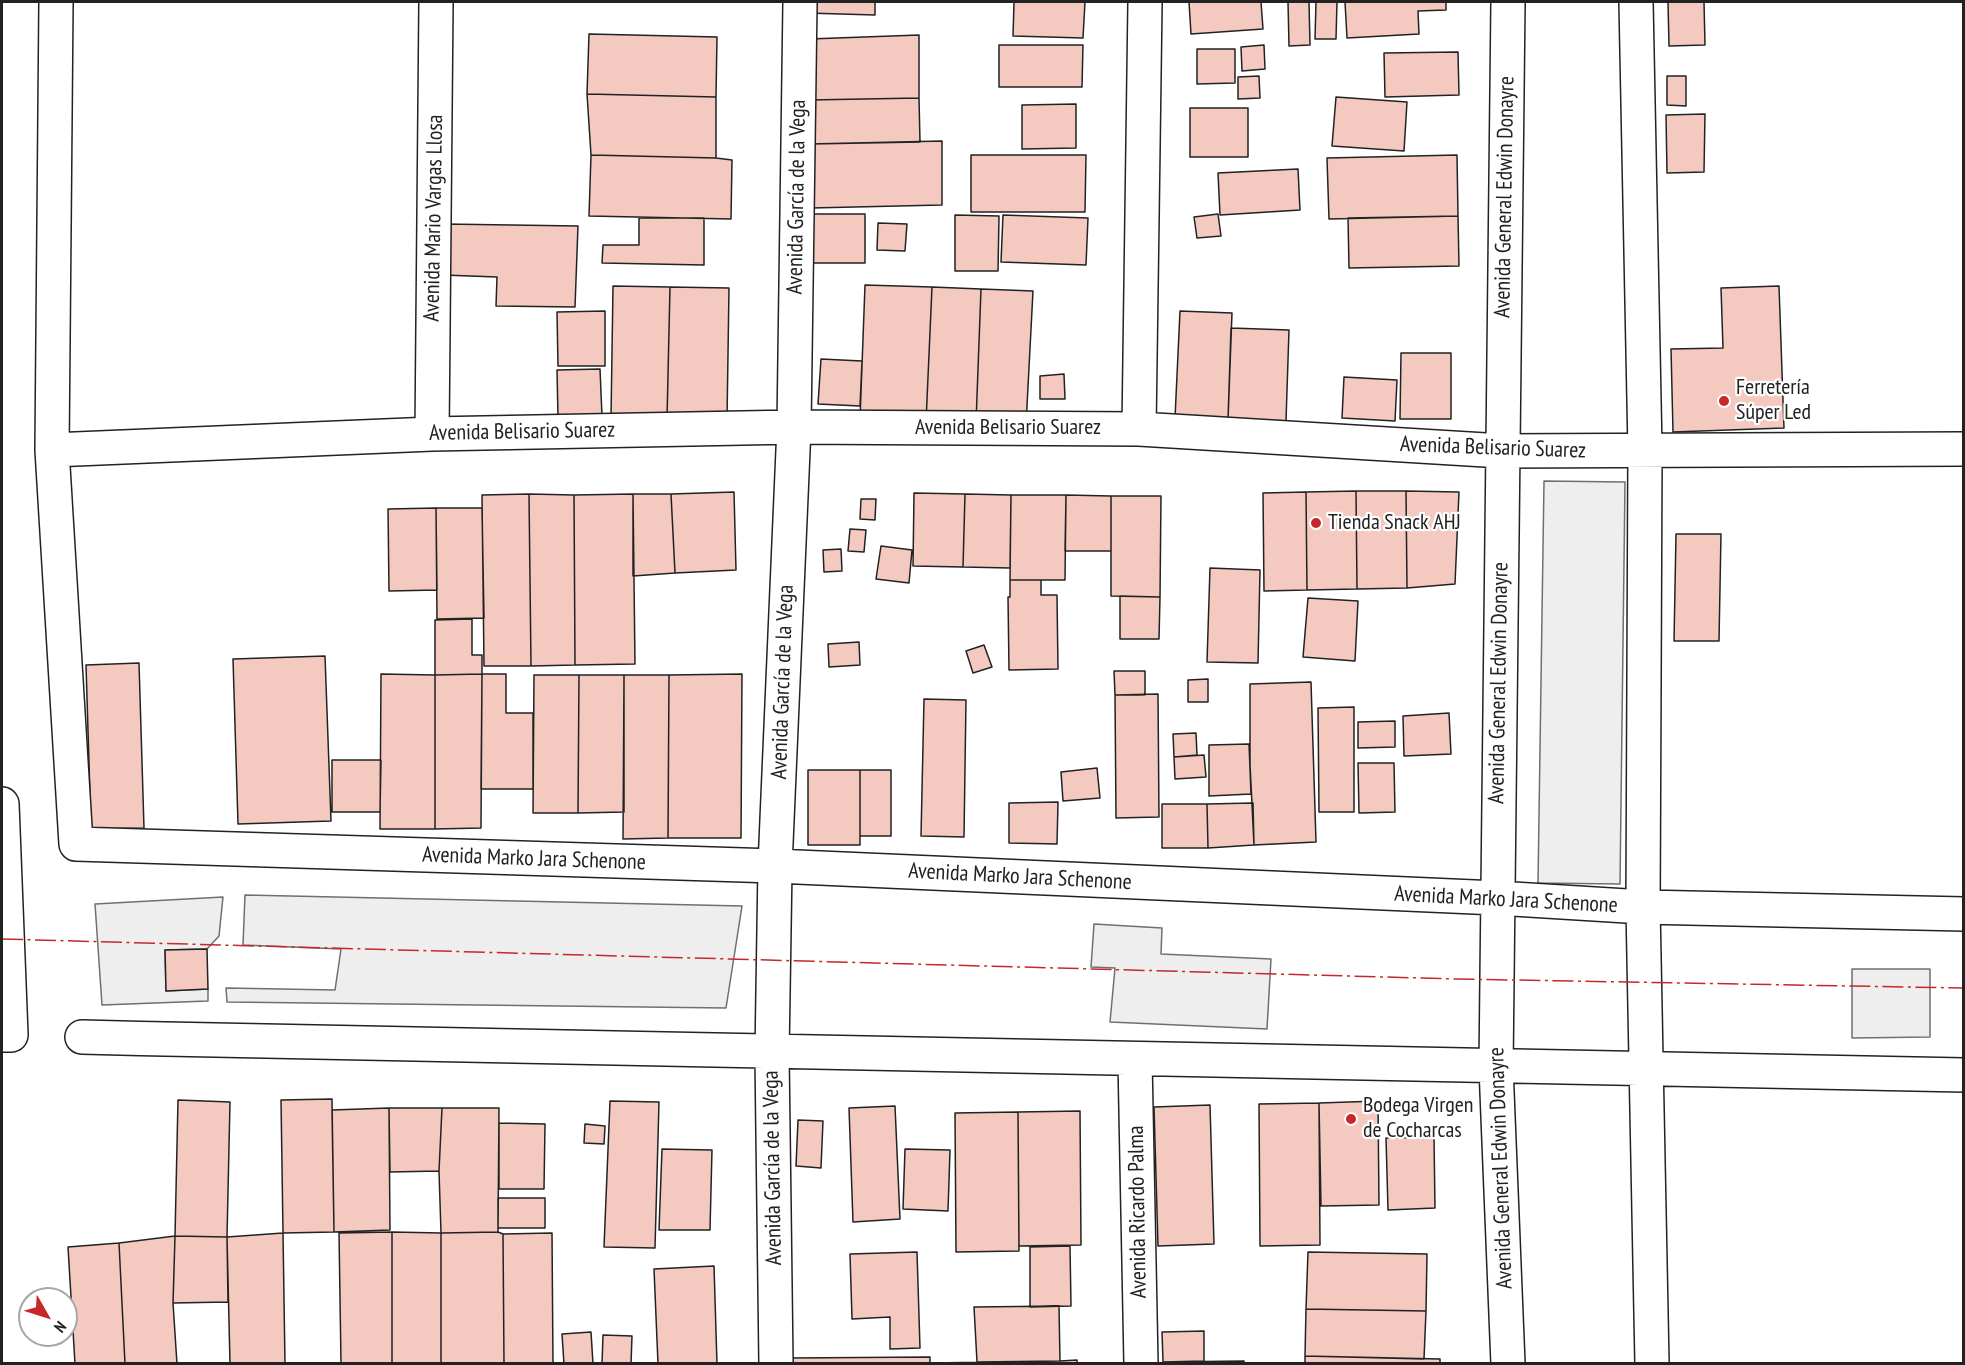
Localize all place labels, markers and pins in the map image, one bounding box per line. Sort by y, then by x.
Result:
place label: Ferretería Súper Led [1736,375,1811,427]
marker: Ferretería Súper Led [1717,394,1731,408]
place label: Tienda Snack AHJ [1328,510,1461,536]
marker: Tienda Snack AHJ [1309,516,1323,530]
place label: Bodega Virgen de Cocharcas [1363,1093,1474,1144]
marker: Bodega Virgen de Cocharcas [1344,1112,1358,1126]

